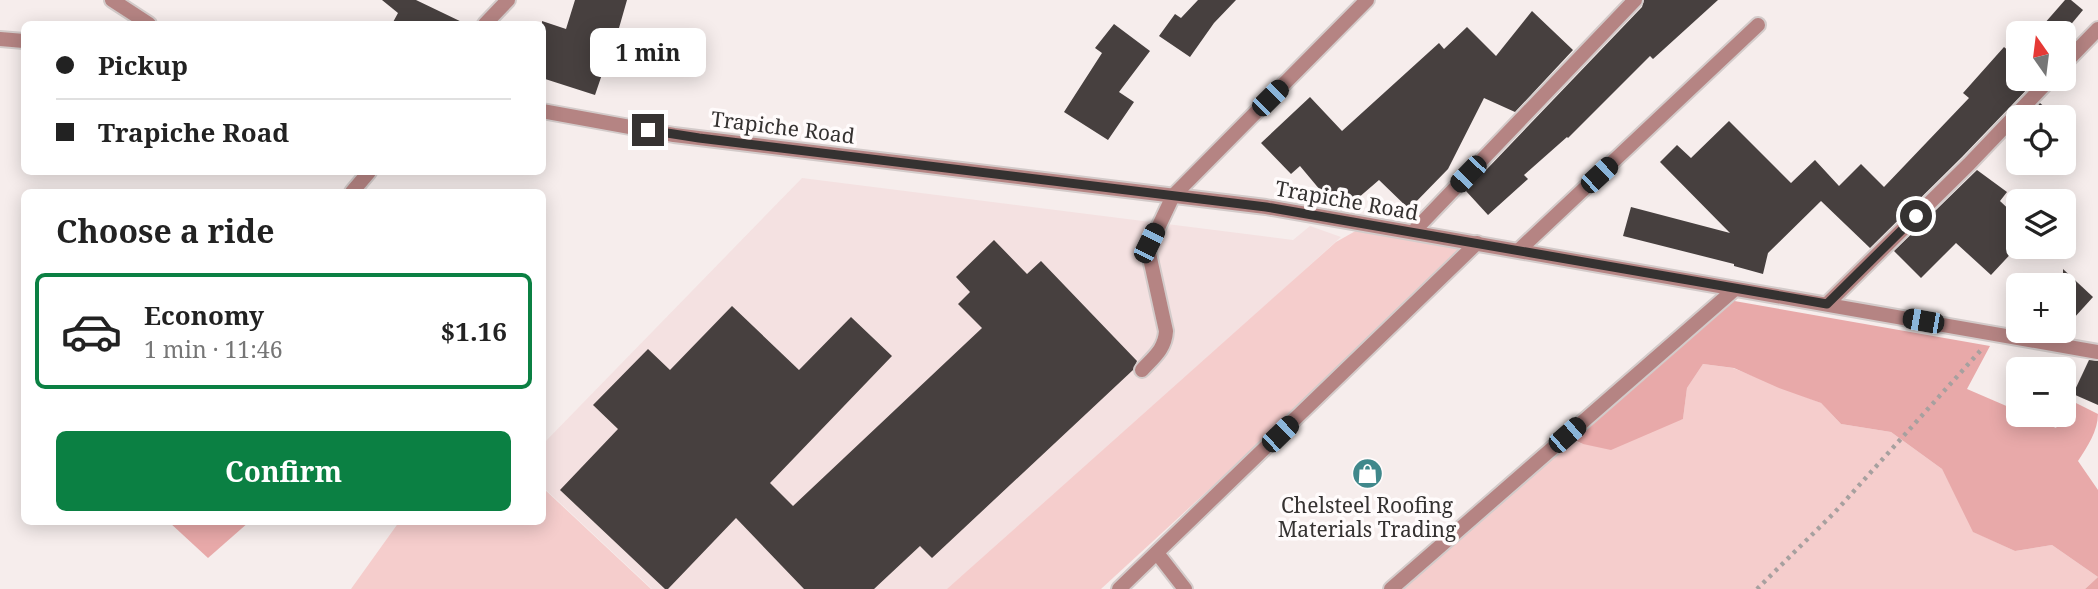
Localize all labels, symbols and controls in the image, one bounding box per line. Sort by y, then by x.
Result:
north arrow [2006,21,2076,91]
map controls [2006,21,2076,427]
callout: 1 min [590,29,706,78]
text: 1 min [615,36,681,68]
text: Pickup [98,47,188,83]
car [1248,76,1293,120]
street label: Trapiche Road [709,104,857,150]
button: locate [2006,105,2076,175]
text: Trapiche Road [98,114,289,150]
route end [632,114,664,146]
car [1446,152,1491,196]
car [1577,153,1622,197]
street label: Trapiche Road [1273,174,1421,226]
button: layers [2006,189,2076,259]
route start [1900,200,1932,232]
text: Choose a ride [56,209,275,252]
car [1131,220,1168,266]
button: + [2006,273,2076,343]
text: Economy [144,297,264,333]
icon: car [60,300,123,363]
car [1901,307,1946,335]
text: $1.16 [441,313,507,349]
text: 1 min · 11:46 [144,333,282,365]
button: − [2006,357,2076,427]
car [1258,412,1303,456]
car [1545,413,1590,457]
button: Confirm [56,431,511,511]
shop icon: Chelsteel Roofing Materials Trading [1350,456,1384,490]
place label: Chelsteel Roofing Materials Trading [1278,491,1457,543]

